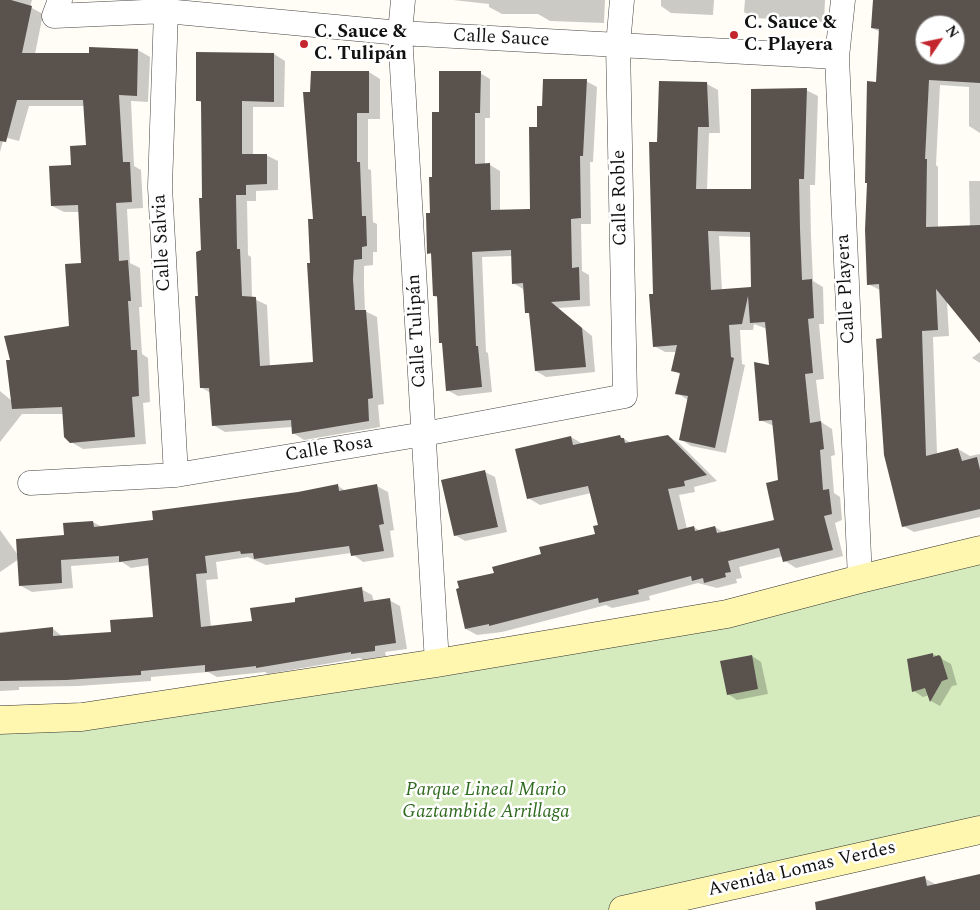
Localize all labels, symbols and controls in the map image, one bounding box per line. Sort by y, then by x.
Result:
place label: C. Sauce & C. Playera [744,13,837,57]
north arrow [915,15,965,65]
text: N [940,21,964,43]
place label: C. Sauce & C. Tulipán [314,22,407,66]
street label: Calle Sauce [452,25,550,53]
marker: C. Sauce & C. Playera [728,29,740,41]
marker: C. Sauce & C. Tulipán [298,38,310,50]
street label: Calle Roble [609,150,633,246]
street label: Calle Salvia [149,194,177,292]
street label: Calle Playera [833,233,861,345]
street label: Calle Tulipán [404,273,432,389]
street label: Calle Rosa [284,432,374,468]
park label: Parque Lineal Mario Gaztambide Arrillaga [402,780,570,824]
street label: Avenida Lomas Verdes [706,837,898,903]

